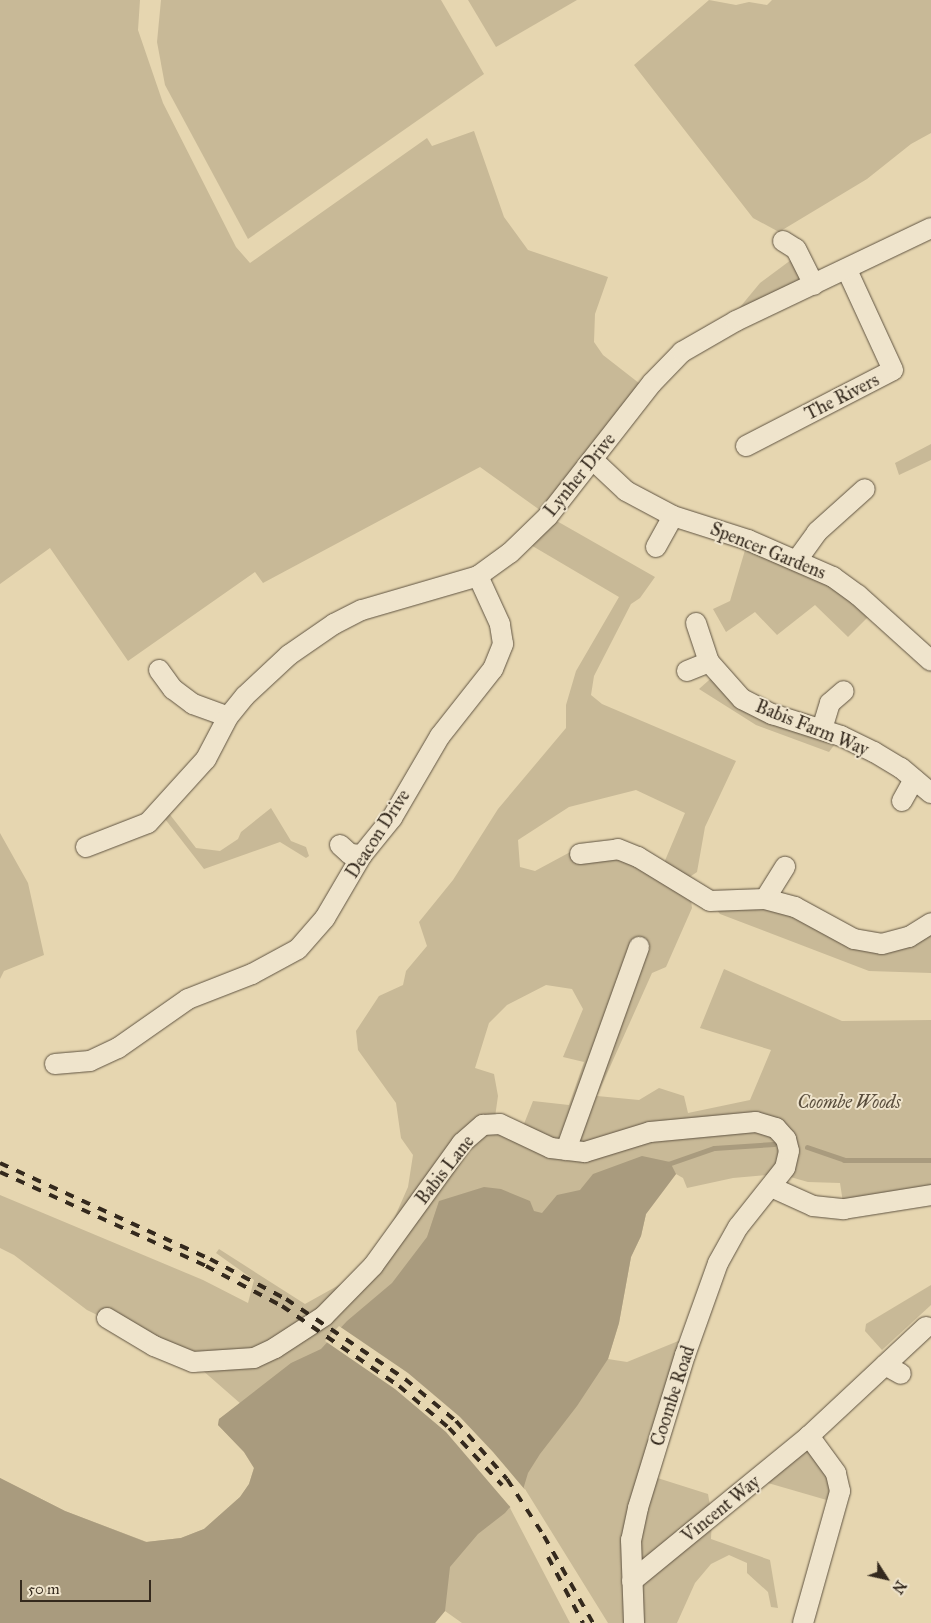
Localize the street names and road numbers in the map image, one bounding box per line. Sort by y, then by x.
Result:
street label: The Rivers [801,369,883,425]
street label: Lynher Drive [540,429,620,521]
street label: Spencer Gardens [707,518,829,584]
street label: Babis Farm Way [752,695,872,761]
street label: Deacon Drive [341,786,415,882]
street label: Babis Lane [411,1131,479,1209]
street label: Coombe Road [647,1343,699,1449]
street label: Vincent Way [678,1471,764,1547]

